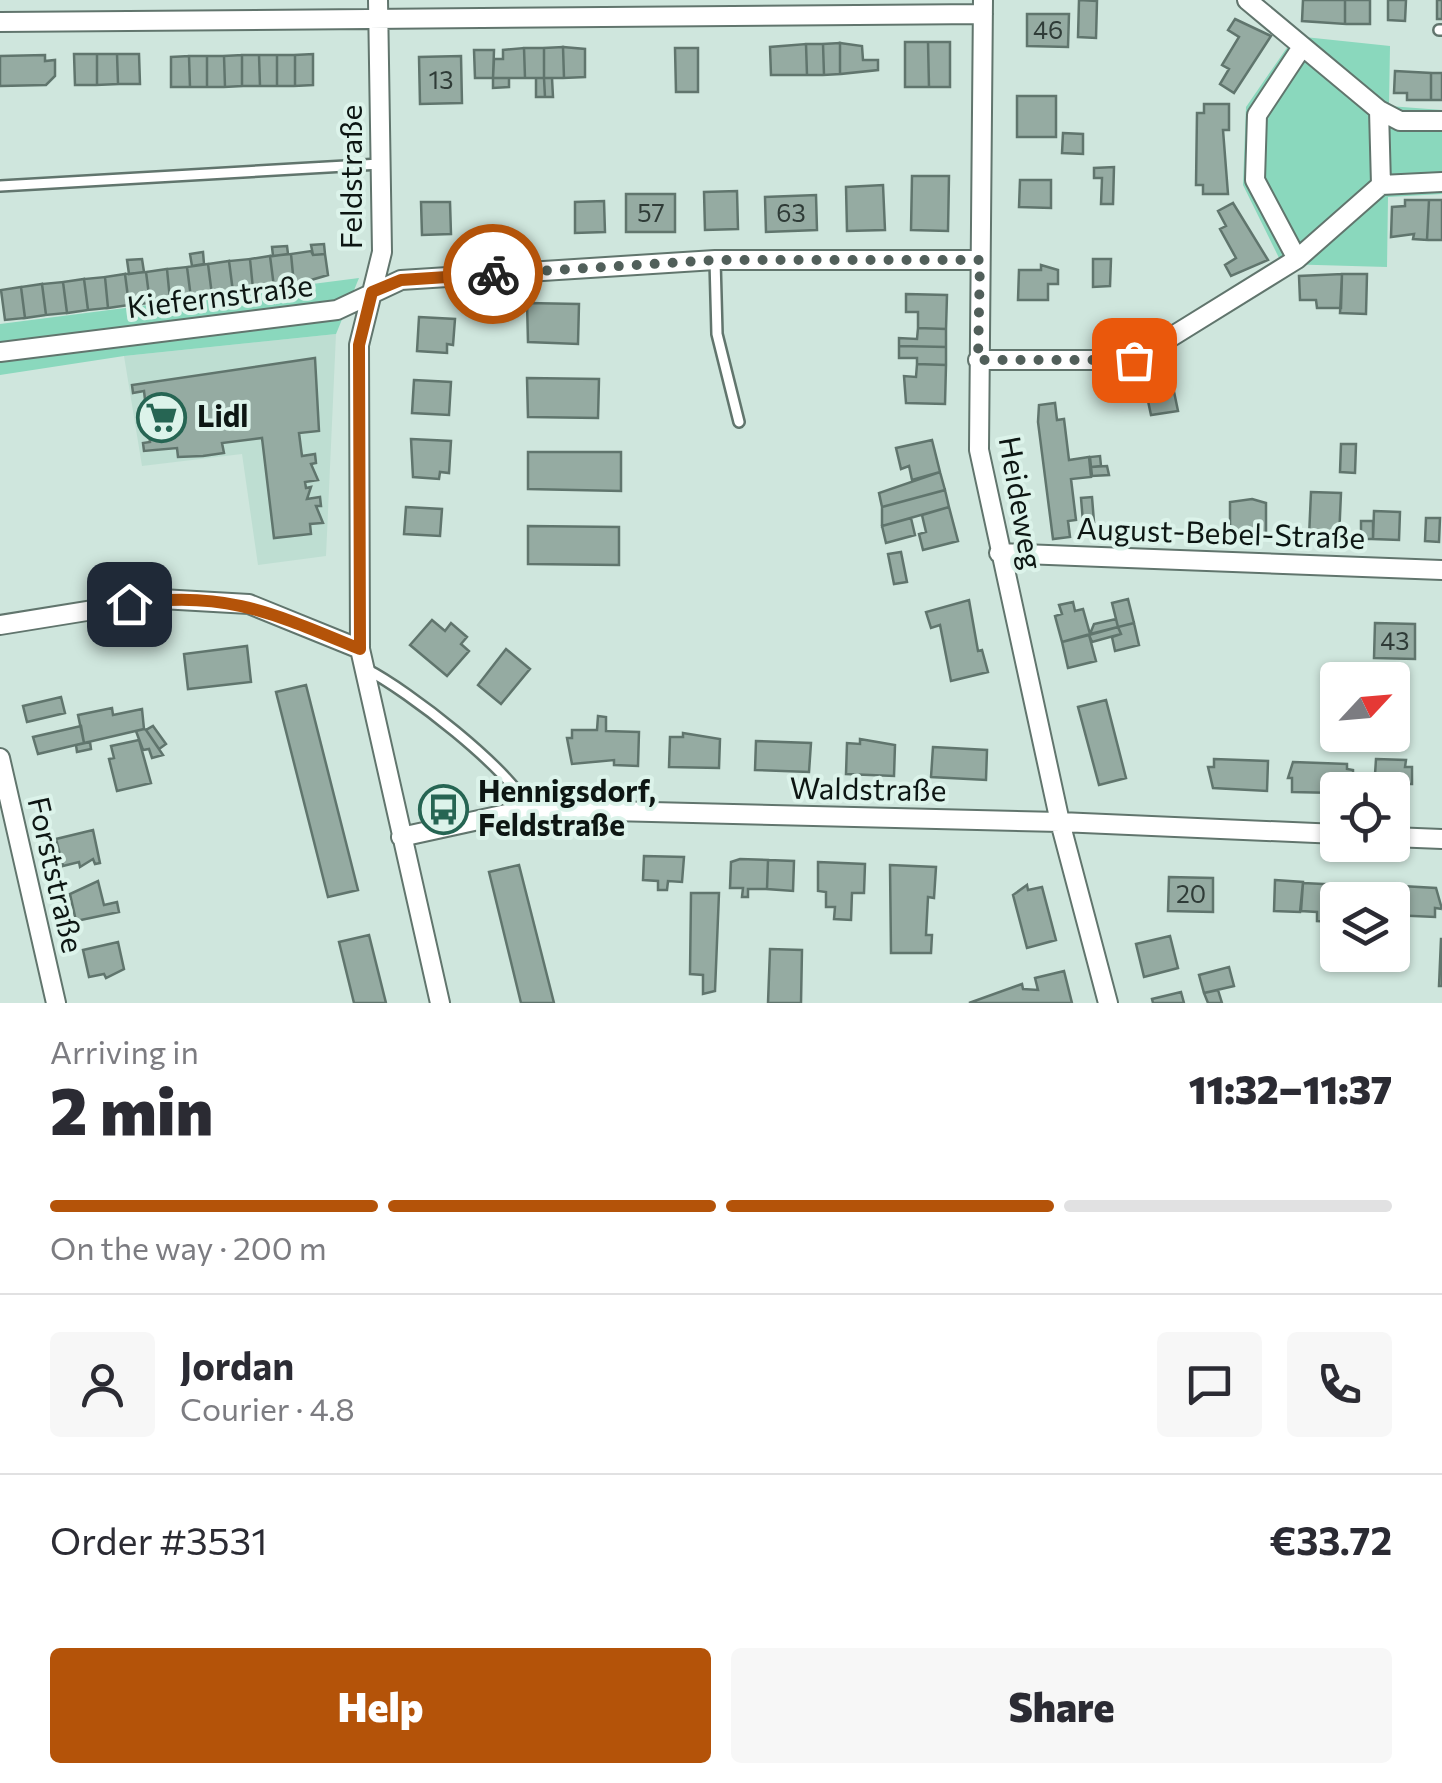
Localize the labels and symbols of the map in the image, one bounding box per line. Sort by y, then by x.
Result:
house number: 46 [1033,14,1063,44]
house number: 13 [429,64,453,94]
street label: Feldstraße [331,105,368,249]
house number: 57 [637,197,665,227]
house number: 63 [776,197,806,227]
courier [443,224,543,324]
street label: Kiefernstraße [125,265,315,324]
pin [1092,318,1177,403]
supermarket icon: Lidl [136,391,188,443]
place label: Lidl [197,396,249,433]
street label: Heideweg [993,433,1052,572]
street label: August-Bebel-Straße [1076,508,1366,555]
pin [87,562,172,647]
house number: 43 [1380,625,1410,655]
north arrow [1320,662,1410,752]
street label: Waldstraße [789,768,947,807]
place label: Hennigsdorf, Feldstraße [478,771,656,842]
bus stop icon: Hennigsdorf, Feldstraße [417,783,469,835]
street label: Forststraße [22,793,93,956]
house number: 20 [1176,878,1206,908]

